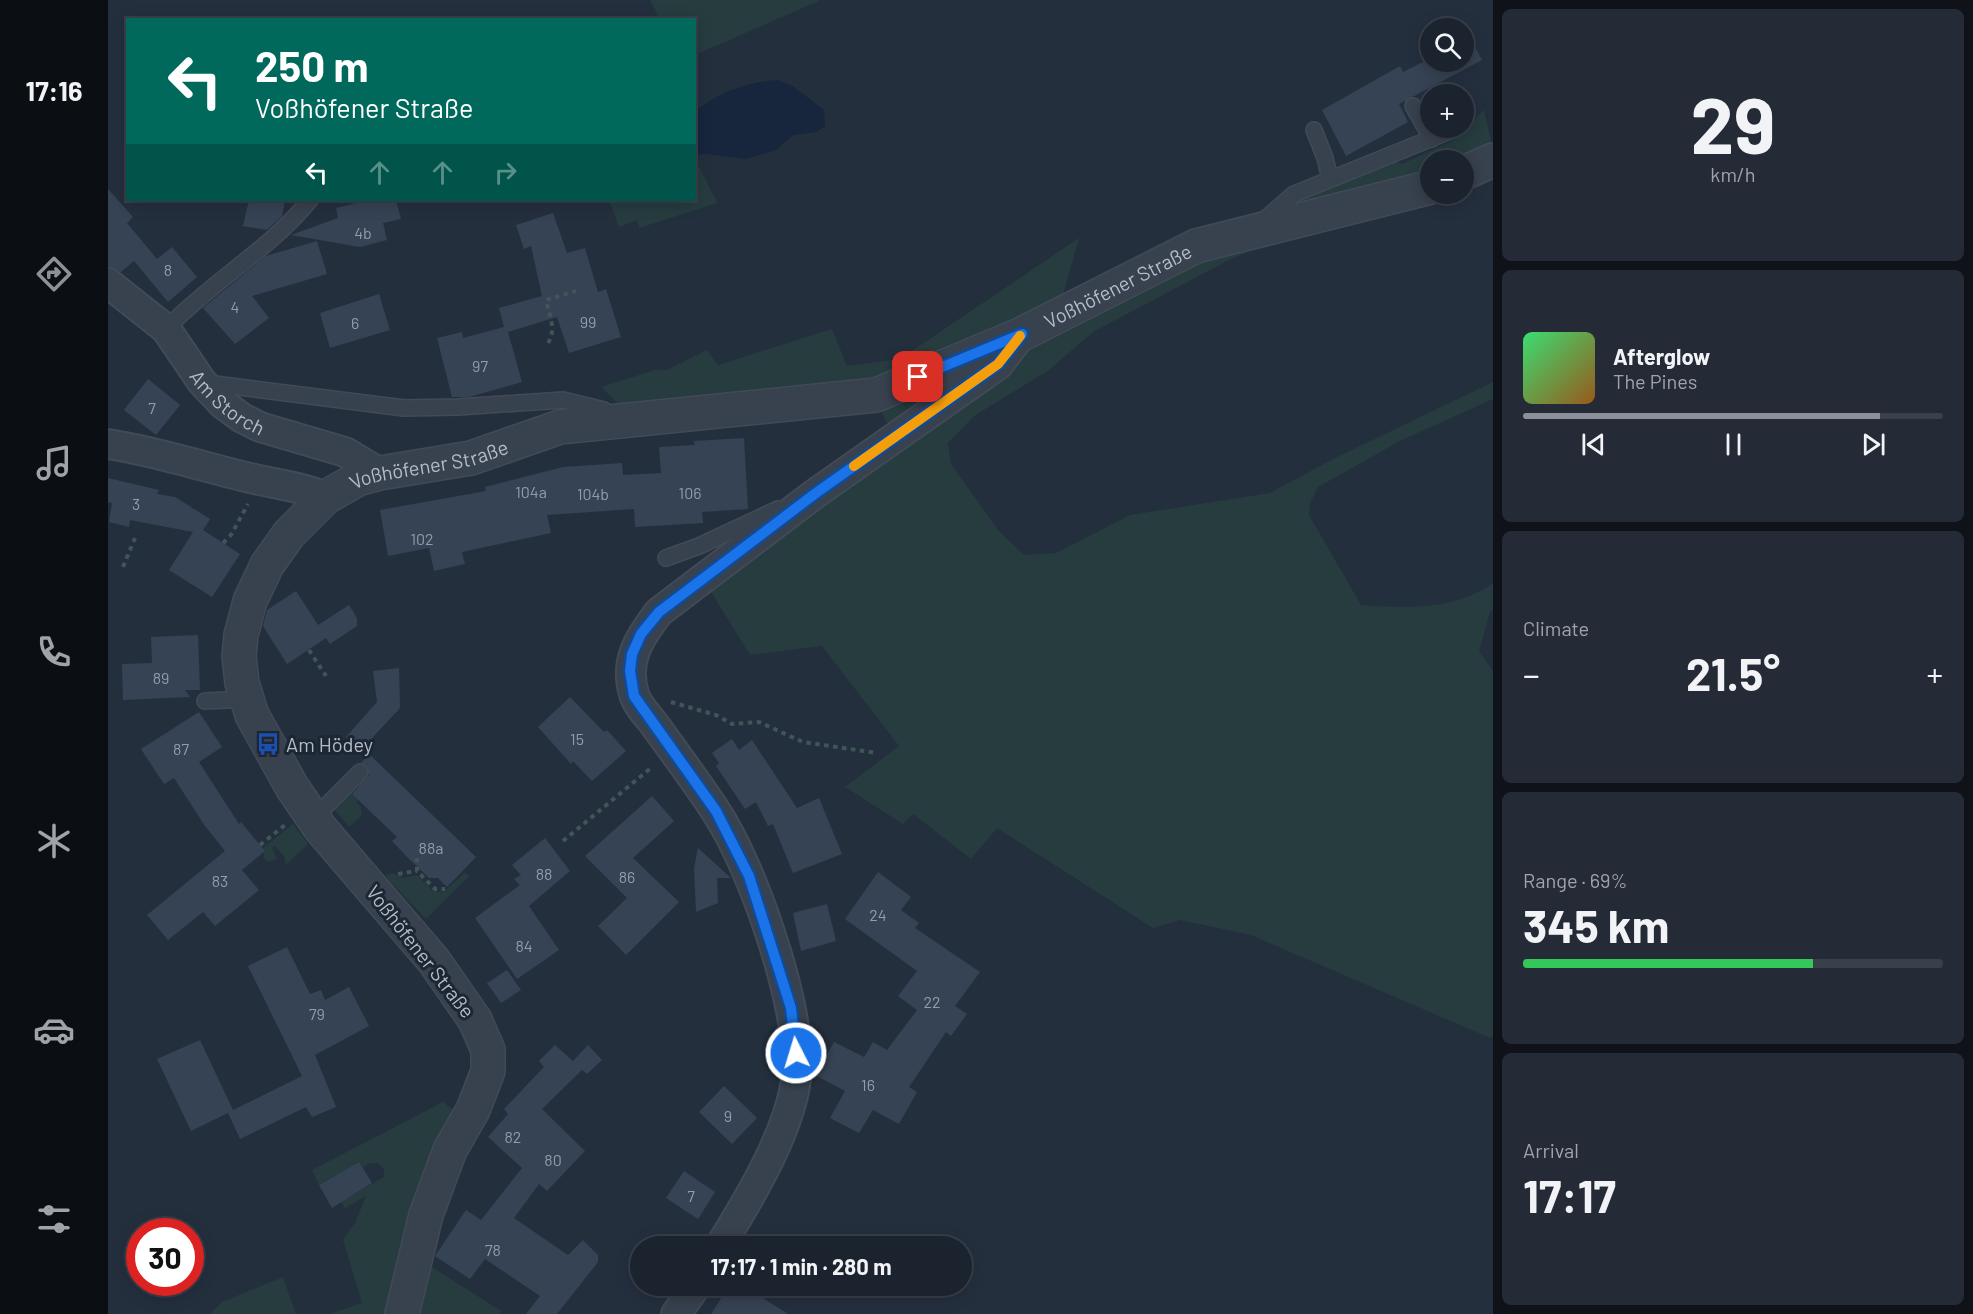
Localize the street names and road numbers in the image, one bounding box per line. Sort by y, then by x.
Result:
street label: Voßhöfener Straße [1040,238,1195,333]
street label: Am Storch [185,365,269,440]
street label: Voßhöfener Straße [345,434,511,494]
street label: Voßhöfener Straße [362,880,480,1022]

